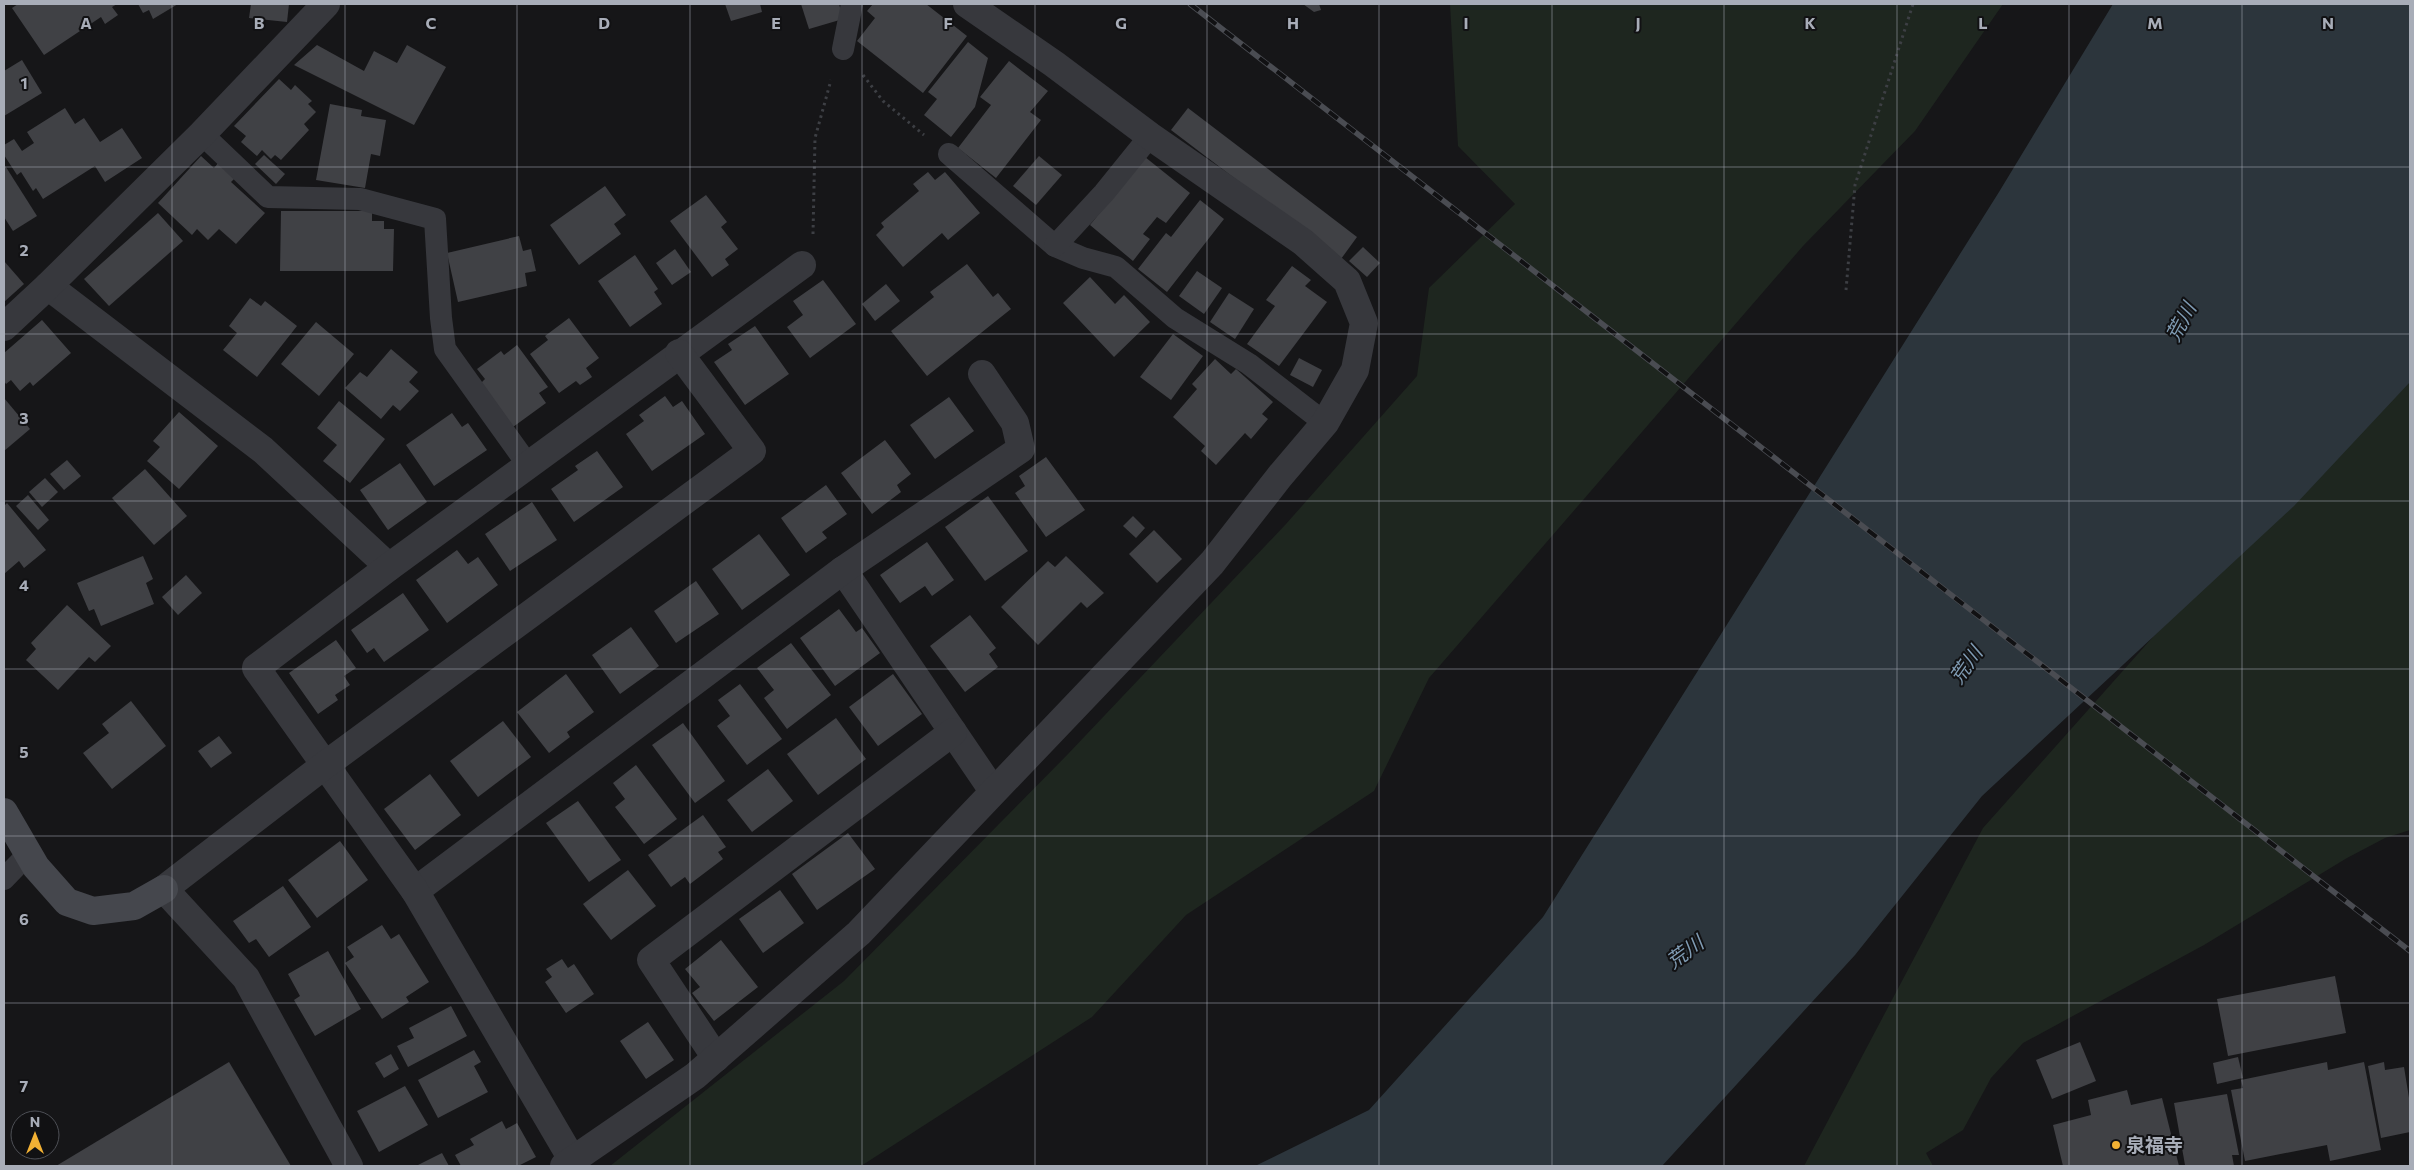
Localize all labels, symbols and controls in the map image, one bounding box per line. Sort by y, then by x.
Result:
text: A [80,13,92,32]
text: B [254,13,265,32]
text: C [426,13,437,32]
text: D [598,13,610,32]
text: E [771,13,781,32]
text: F [943,13,953,32]
text: G [1115,13,1127,32]
text: H [1287,13,1299,32]
text: I [1463,13,1469,32]
text: J [1635,13,1641,32]
text: K [1804,13,1816,32]
text: L [1978,13,1988,32]
text: M [2147,13,2163,32]
text: N [2322,13,2334,32]
text: 1 [20,73,28,92]
text: 2 [19,240,29,259]
water label: 荒川 [2160,296,2201,345]
text: 3 [19,408,29,427]
text: 4 [19,575,29,594]
water label: 荒川 [1944,640,1988,688]
text: 5 [19,742,29,761]
text: 6 [19,909,29,928]
water label: 荒川 [1661,929,1709,973]
text: 7 [20,1076,29,1095]
north arrow [10,1110,60,1160]
text: N [30,1113,40,1130]
place label: 泉福寺 [2126,1133,2183,1156]
marker: 泉福寺 [2110,1139,2122,1151]

